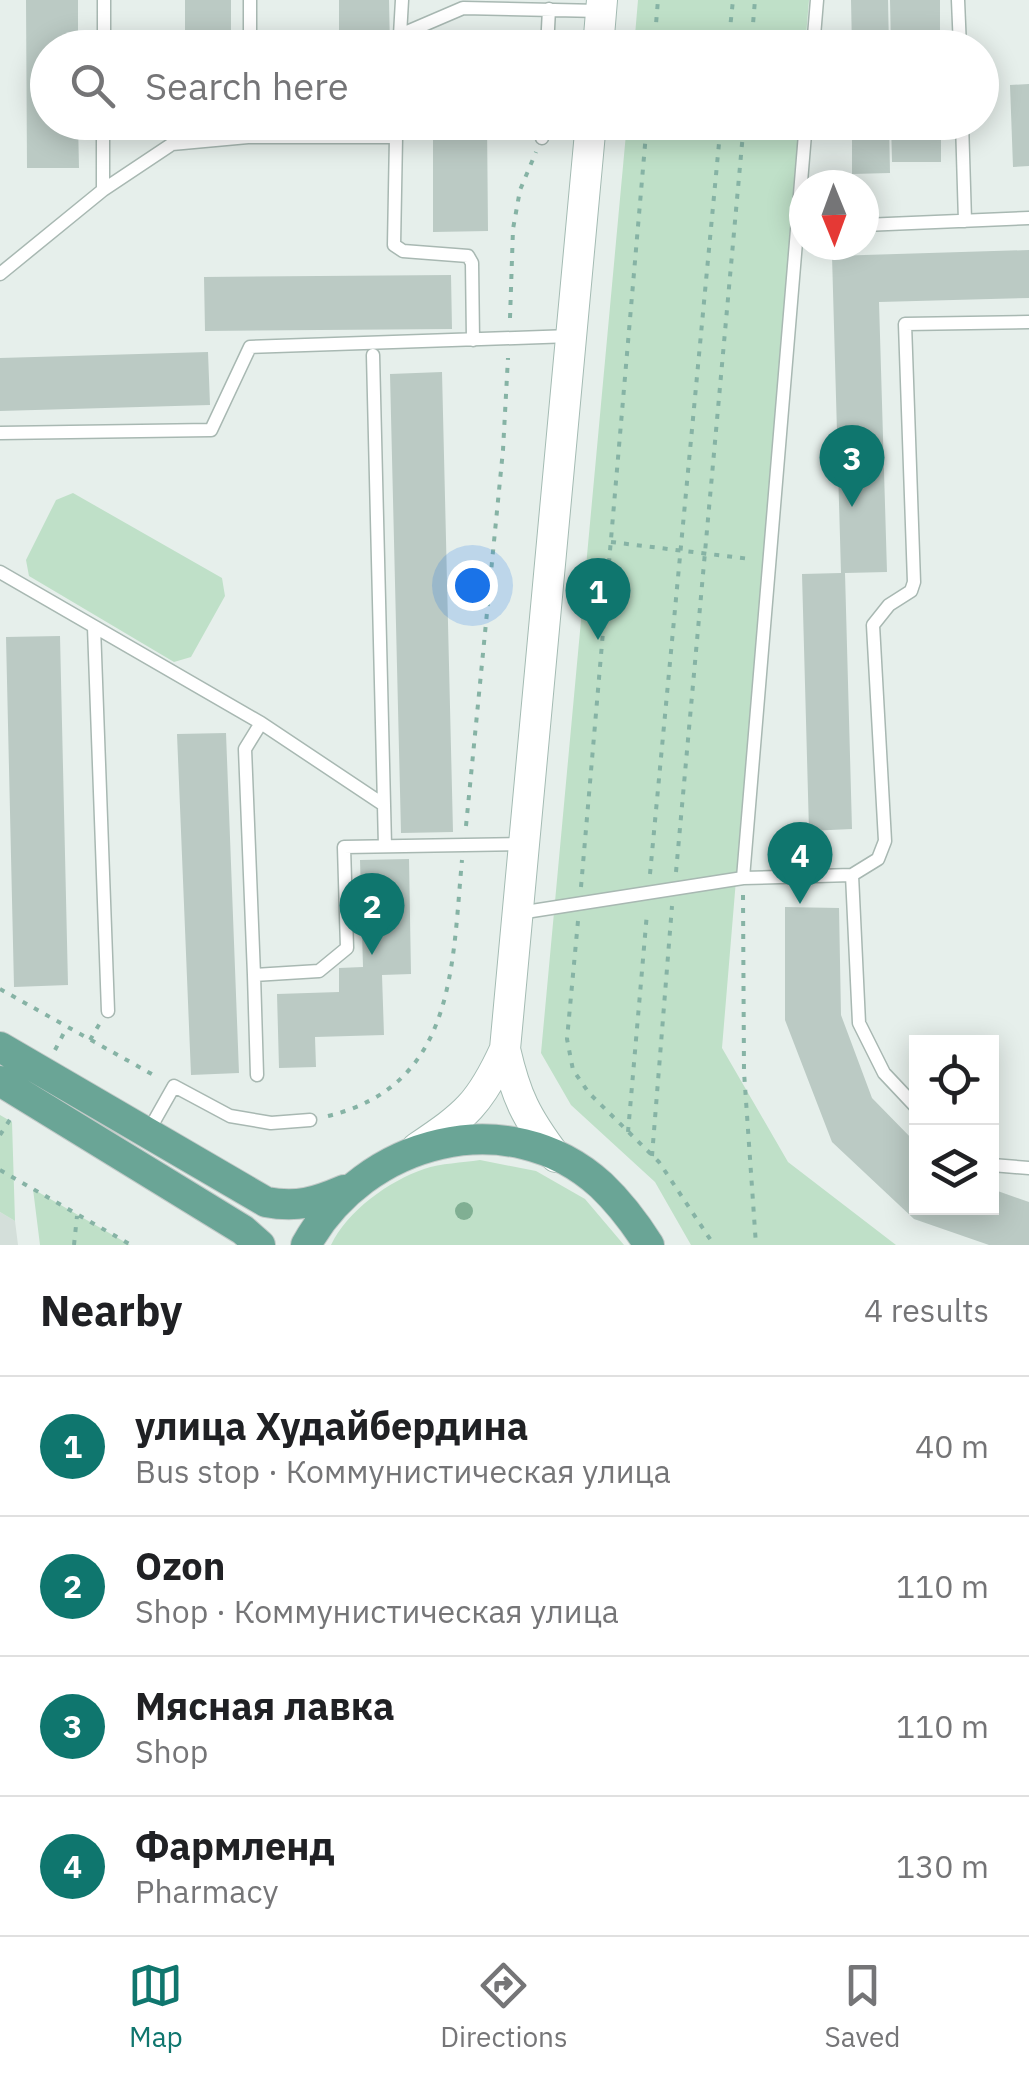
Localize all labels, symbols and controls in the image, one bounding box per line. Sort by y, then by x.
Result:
search box [30,30,999,140]
icon: search [65,58,120,113]
text: Search here [145,61,349,110]
north arrow [789,170,879,260]
pin: 3 [820,424,884,507]
pin: 1 [566,558,630,640]
your location [447,560,498,611]
pin: 4 [768,822,832,904]
pin: 2 [340,872,404,955]
map controls [909,1035,999,1215]
button: locate [909,1035,999,1125]
button: layers [909,1125,999,1215]
text: Nearby [40,1283,182,1338]
text: 4 results [864,1289,989,1331]
text: улица Худайбердина [135,1401,528,1450]
text: 1 [63,1425,82,1467]
text: 40 m [915,1425,989,1467]
text: Bus stop · Коммунистическая улица [135,1450,671,1492]
text: Ozon [135,1541,225,1590]
text: 2 [63,1565,82,1607]
text: 110 m [896,1565,989,1607]
text: Shop · Коммунистическая улица [135,1590,619,1632]
text: Мясная лавка [135,1681,395,1730]
text: 3 [63,1705,82,1747]
text: 110 m [896,1705,989,1747]
text: Shop [135,1730,208,1772]
text: Фармленд [135,1821,335,1870]
text: 4 [63,1845,82,1887]
text: 130 m [896,1845,989,1887]
text: Pharmacy [135,1870,279,1912]
tab: Map [128,1958,183,2055]
tab: Directions [440,1958,568,2055]
tab: Saved [824,1958,901,2055]

